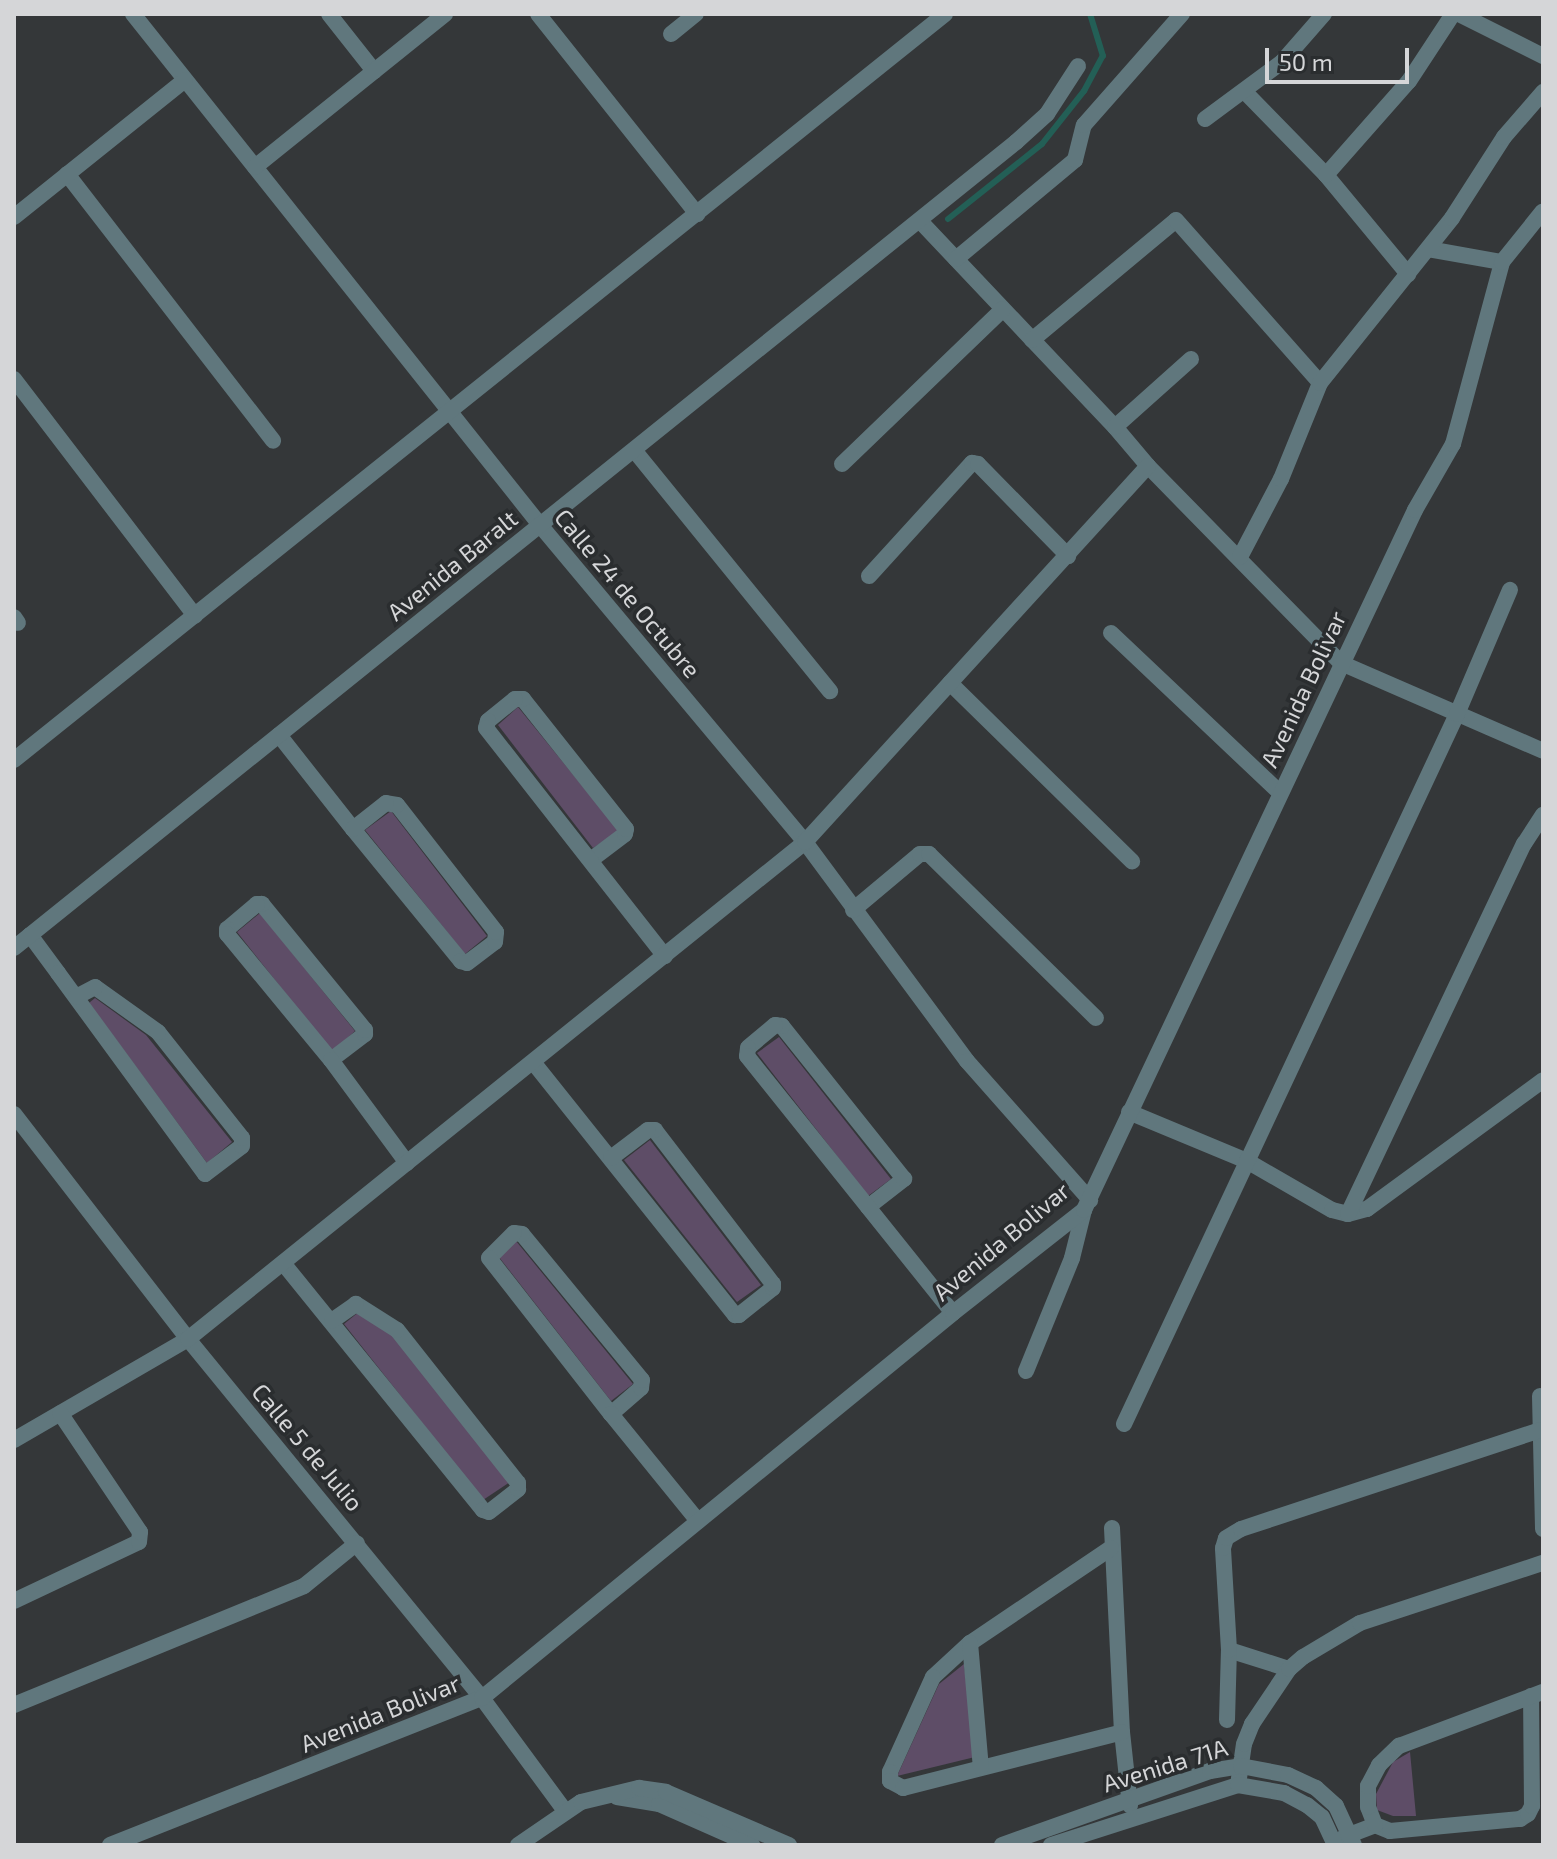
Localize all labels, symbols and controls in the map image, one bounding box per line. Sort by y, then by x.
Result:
scale bar [1269,32,1413,82]
text: 50 m [1279,47,1333,76]
street label: Calle 24 de Octubre [549,503,707,683]
street label: Avenida Baralt [381,504,523,626]
street label: Avenida Bolivar [1254,606,1352,772]
street label: Avenida Bolivar [927,1176,1075,1306]
street label: Calle 5 de Julio [246,1377,370,1517]
street label: Avenida Bolivar [296,1668,464,1758]
street label: Avenida 71A [1099,1732,1231,1798]

